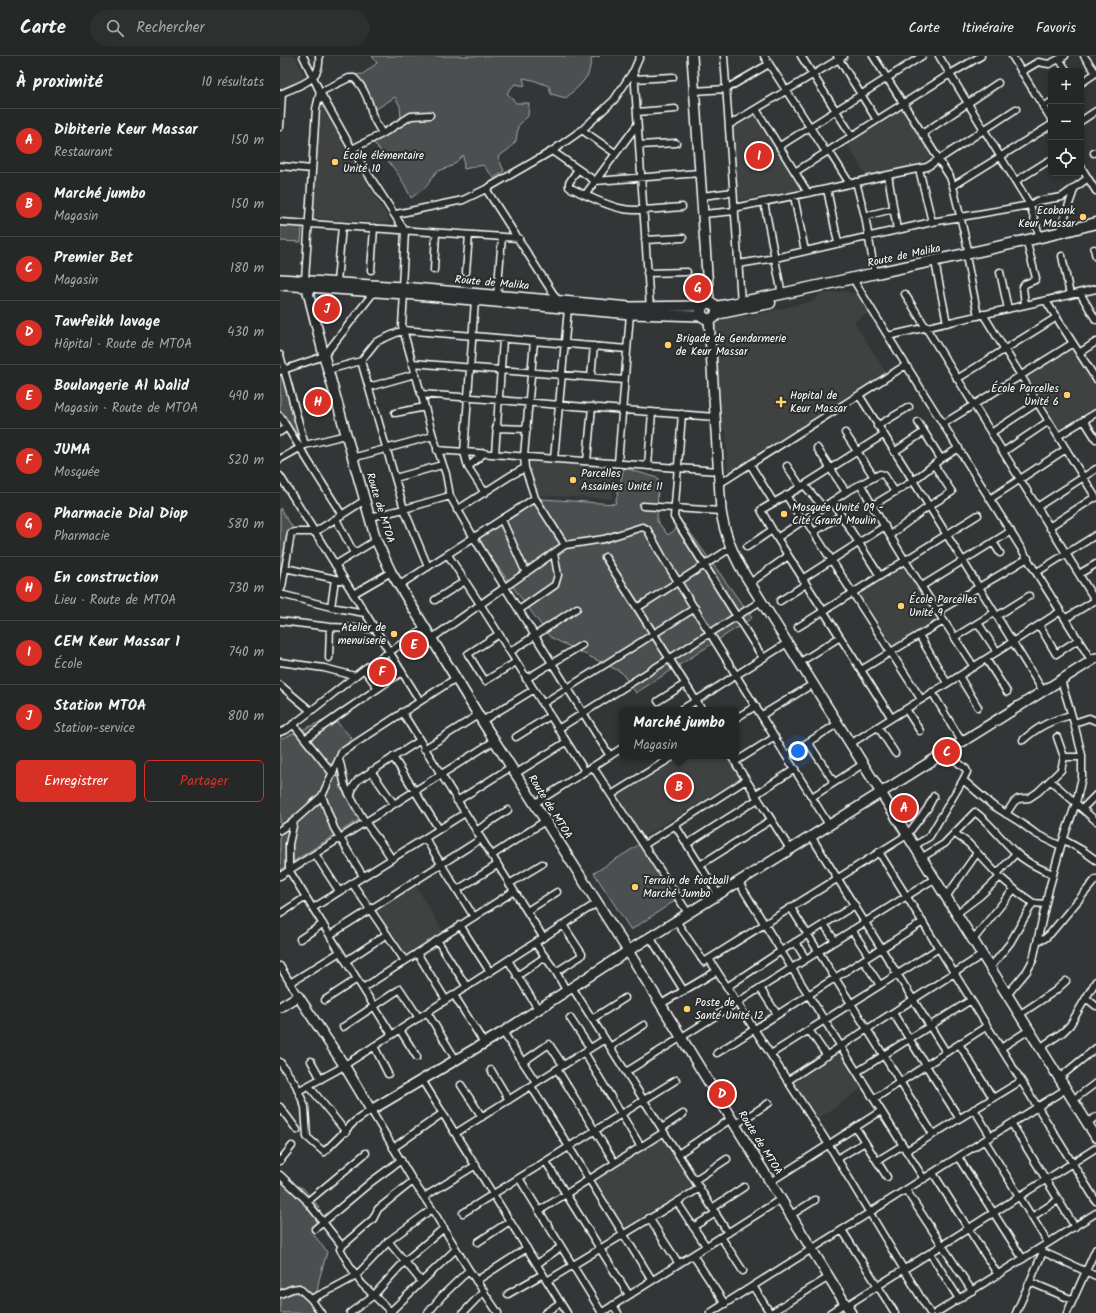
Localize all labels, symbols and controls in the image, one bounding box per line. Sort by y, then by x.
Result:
search box [90,10,370,46]
text: Carte [20,13,66,43]
text: Rechercher [136,16,205,40]
icon: search [104,17,126,39]
text: Carte [908,17,940,39]
text: Itinéraire [962,17,1014,39]
text: Favoris [1036,17,1076,39]
map controls [1048,68,1084,176]
button: + [1048,68,1084,104]
text: À proximité [16,69,103,96]
text: 10 résultats [202,72,264,93]
button: − [1048,104,1084,140]
text: Dibiterie Keur Massar [54,118,198,142]
text: A [25,130,33,151]
text: 150 m [231,130,264,151]
button: locate [1048,140,1084,176]
pin: I [746,141,772,171]
text: Restaurant [54,142,113,163]
place label: École élémentaire Unité 10 [343,147,424,178]
marker: École élémentaire Unité 10 [330,157,340,167]
text: Marché jumbo [54,182,146,206]
text: B [25,194,33,215]
text: 150 m [231,194,264,215]
place label: Ecobank Keur Massar [1018,202,1076,233]
text: Magasin [54,206,98,227]
marker: Ecobank Keur Massar [1078,212,1088,222]
street label: Route de Malika [866,239,942,273]
text: Premier Bet [54,246,133,270]
text: C [25,258,33,279]
text: 180 m [230,258,264,279]
text: Magasin [54,270,98,291]
street label: Route de Malika [454,271,530,295]
pin: G [685,273,711,303]
pin: J [314,294,340,324]
text: Tawfeikh lavage [54,310,160,334]
text: D [25,322,33,343]
text: 430 m [227,322,264,343]
place label: Brigade de Gendarmerie de Keur Massar [676,330,786,361]
text: Hôpital · Route de MTOA [54,334,192,355]
marker: Brigade de Gendarmerie de Keur Massar [663,340,673,350]
text: Boulangerie Al Walid [54,374,189,398]
place label: École Parcelles Unité 6 [991,380,1059,411]
text: E [25,386,33,407]
text: 490 m [228,386,264,407]
pin: H [305,387,331,417]
place label: Hopital de Keur Massar [790,387,848,418]
marker: École Parcelles Unité 6 [1062,390,1072,400]
marker: Hopital de Keur Massar [775,396,787,408]
text: Magasin · Route de MTOA [54,398,198,419]
text: JUMA [54,438,91,462]
text: F [25,450,33,471]
text: 520 m [227,450,264,471]
text: Mosquée [54,462,100,483]
place label: Parcelles Assainies Unité 11 [581,465,663,496]
street label: Route de MTOA [361,470,399,546]
marker: Parcelles Assainies Unité 11 [568,475,578,485]
place label: Mosquée Unité 09 - Cité Grand Moulin [792,499,884,530]
text: Pharmacie Dial Diop [54,502,188,526]
marker: Mosquée Unité 09 - Cité Grand Moulin [779,509,789,519]
text: G [25,514,33,535]
text: 580 m [227,514,264,535]
text: Pharmacie [54,526,110,547]
text: En construction [54,566,158,590]
text: H [25,578,33,599]
text: 730 m [229,578,264,599]
text: Lieu · Route de MTOA [54,590,176,611]
place label: École Parcelles Unité 9 [909,591,977,622]
marker: École Parcelles Unité 9 [896,601,906,611]
place label: Atelier de menuiserie [338,619,386,650]
marker: Atelier de menuiserie [389,629,399,639]
text: CEM Keur Massar 1 [54,630,180,654]
pin: E [401,630,427,660]
text: I [27,642,31,663]
text: 740 m [229,642,264,663]
text: École [54,654,82,675]
pin: F [369,657,395,687]
text: Station MTOA [54,694,147,718]
text: J [26,706,32,727]
text: 800 m [228,706,264,727]
popup [619,707,739,759]
text: Marché jumbo [633,711,725,735]
text: Station-service [54,718,135,739]
text: Magasin [633,735,677,756]
pin: C [934,737,960,767]
your location [788,741,808,761]
button: Enregistrer [16,760,136,802]
button: Partager [144,760,264,802]
street label: Route de MTOA [523,771,577,843]
pin: B [666,772,692,802]
pin: A [891,793,917,823]
place label: Terrain de football Marché Jumbo [643,872,729,903]
marker: Terrain de football Marché Jumbo [630,882,640,892]
place label: Poste de Santé Unité 12 [695,994,764,1025]
marker: Poste de Santé Unité 12 [682,1004,692,1014]
pin: D [709,1079,735,1109]
street label: Route de MTOA [733,1107,787,1179]

